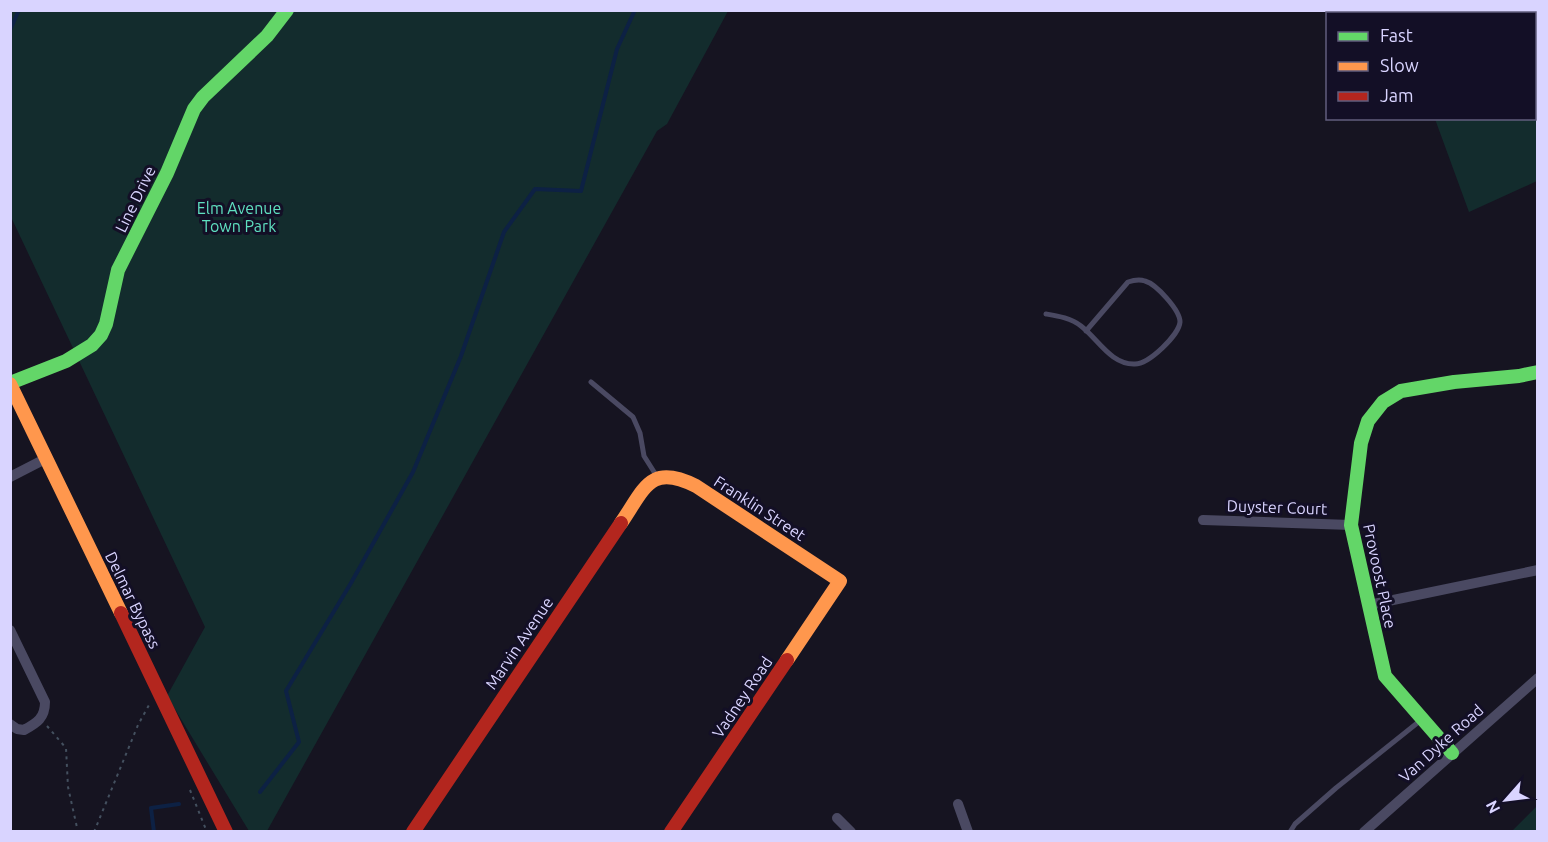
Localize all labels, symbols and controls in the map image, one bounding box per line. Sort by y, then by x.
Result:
legend [1326,12,1536,120]
text: Fast [1380,25,1413,45]
text: Slow [1380,55,1419,75]
text: Jam [1380,85,1414,105]
street label: Line Drive [111,163,159,235]
park label: Elm Avenue Town Park [197,199,281,235]
street label: Franklin Street [711,472,810,545]
street label: Duyster Court [1226,496,1328,518]
street label: Provoost Place [1360,522,1400,630]
street label: Delmar Bypass [102,549,164,651]
street label: Marvin Avenue [482,594,556,692]
street label: Vadney Road [708,653,776,741]
street label: Van Dyke Road [1395,700,1487,786]
north arrow [1476,770,1536,830]
text: N [1482,798,1504,817]

